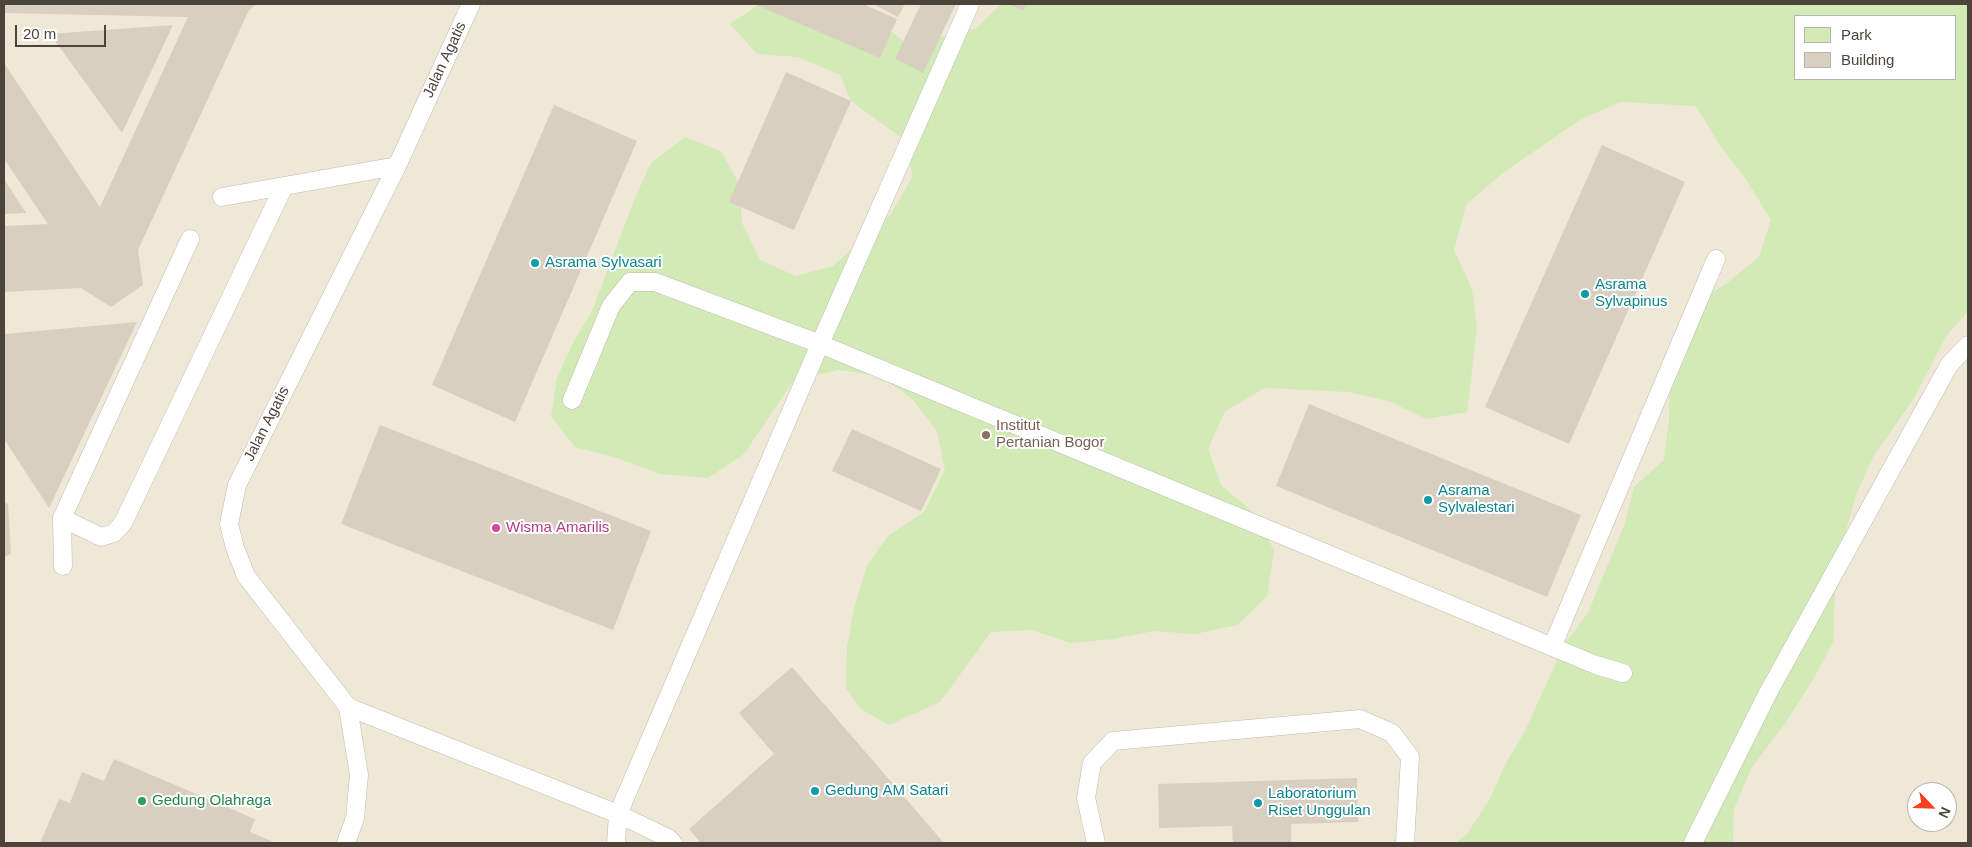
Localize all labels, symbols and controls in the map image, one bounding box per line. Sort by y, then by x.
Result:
scale bar [18,15,109,47]
legend [1794,15,1957,80]
street label: Jalan Agatis [420,19,470,101]
text: 20 m [23,25,56,42]
text: Park [1841,26,1872,43]
text: Building [1841,51,1894,68]
place label: Asrama Sylvasari [545,254,662,272]
marker: Asrama Sylvasari [529,257,541,269]
place label: Asrama Sylvapinus [1595,276,1668,311]
marker: Asrama Sylvapinus [1579,288,1591,300]
street label: Jalan Agatis [240,384,294,464]
place label: Institut Pertanian Bogor [996,417,1104,452]
marker: Institut Pertanian Bogor [980,429,992,441]
place label: Asrama Sylvalestari [1438,482,1515,517]
marker: Asrama Sylvalestari [1422,494,1434,506]
place label: Wisma Amarilis [506,519,609,537]
marker: Wisma Amarilis [490,522,502,534]
place label: Gedung AM Satari [825,782,948,800]
north arrow [1907,782,1957,832]
marker: Gedung AM Satari [809,785,821,797]
place label: Laboratorium Riset Unggulan [1268,785,1371,820]
place label: Gedung Olahraga [152,792,271,810]
marker: Gedung Olahraga [136,795,148,807]
marker: Laboratorium Riset Unggulan [1252,797,1264,809]
text: N [1935,805,1954,821]

